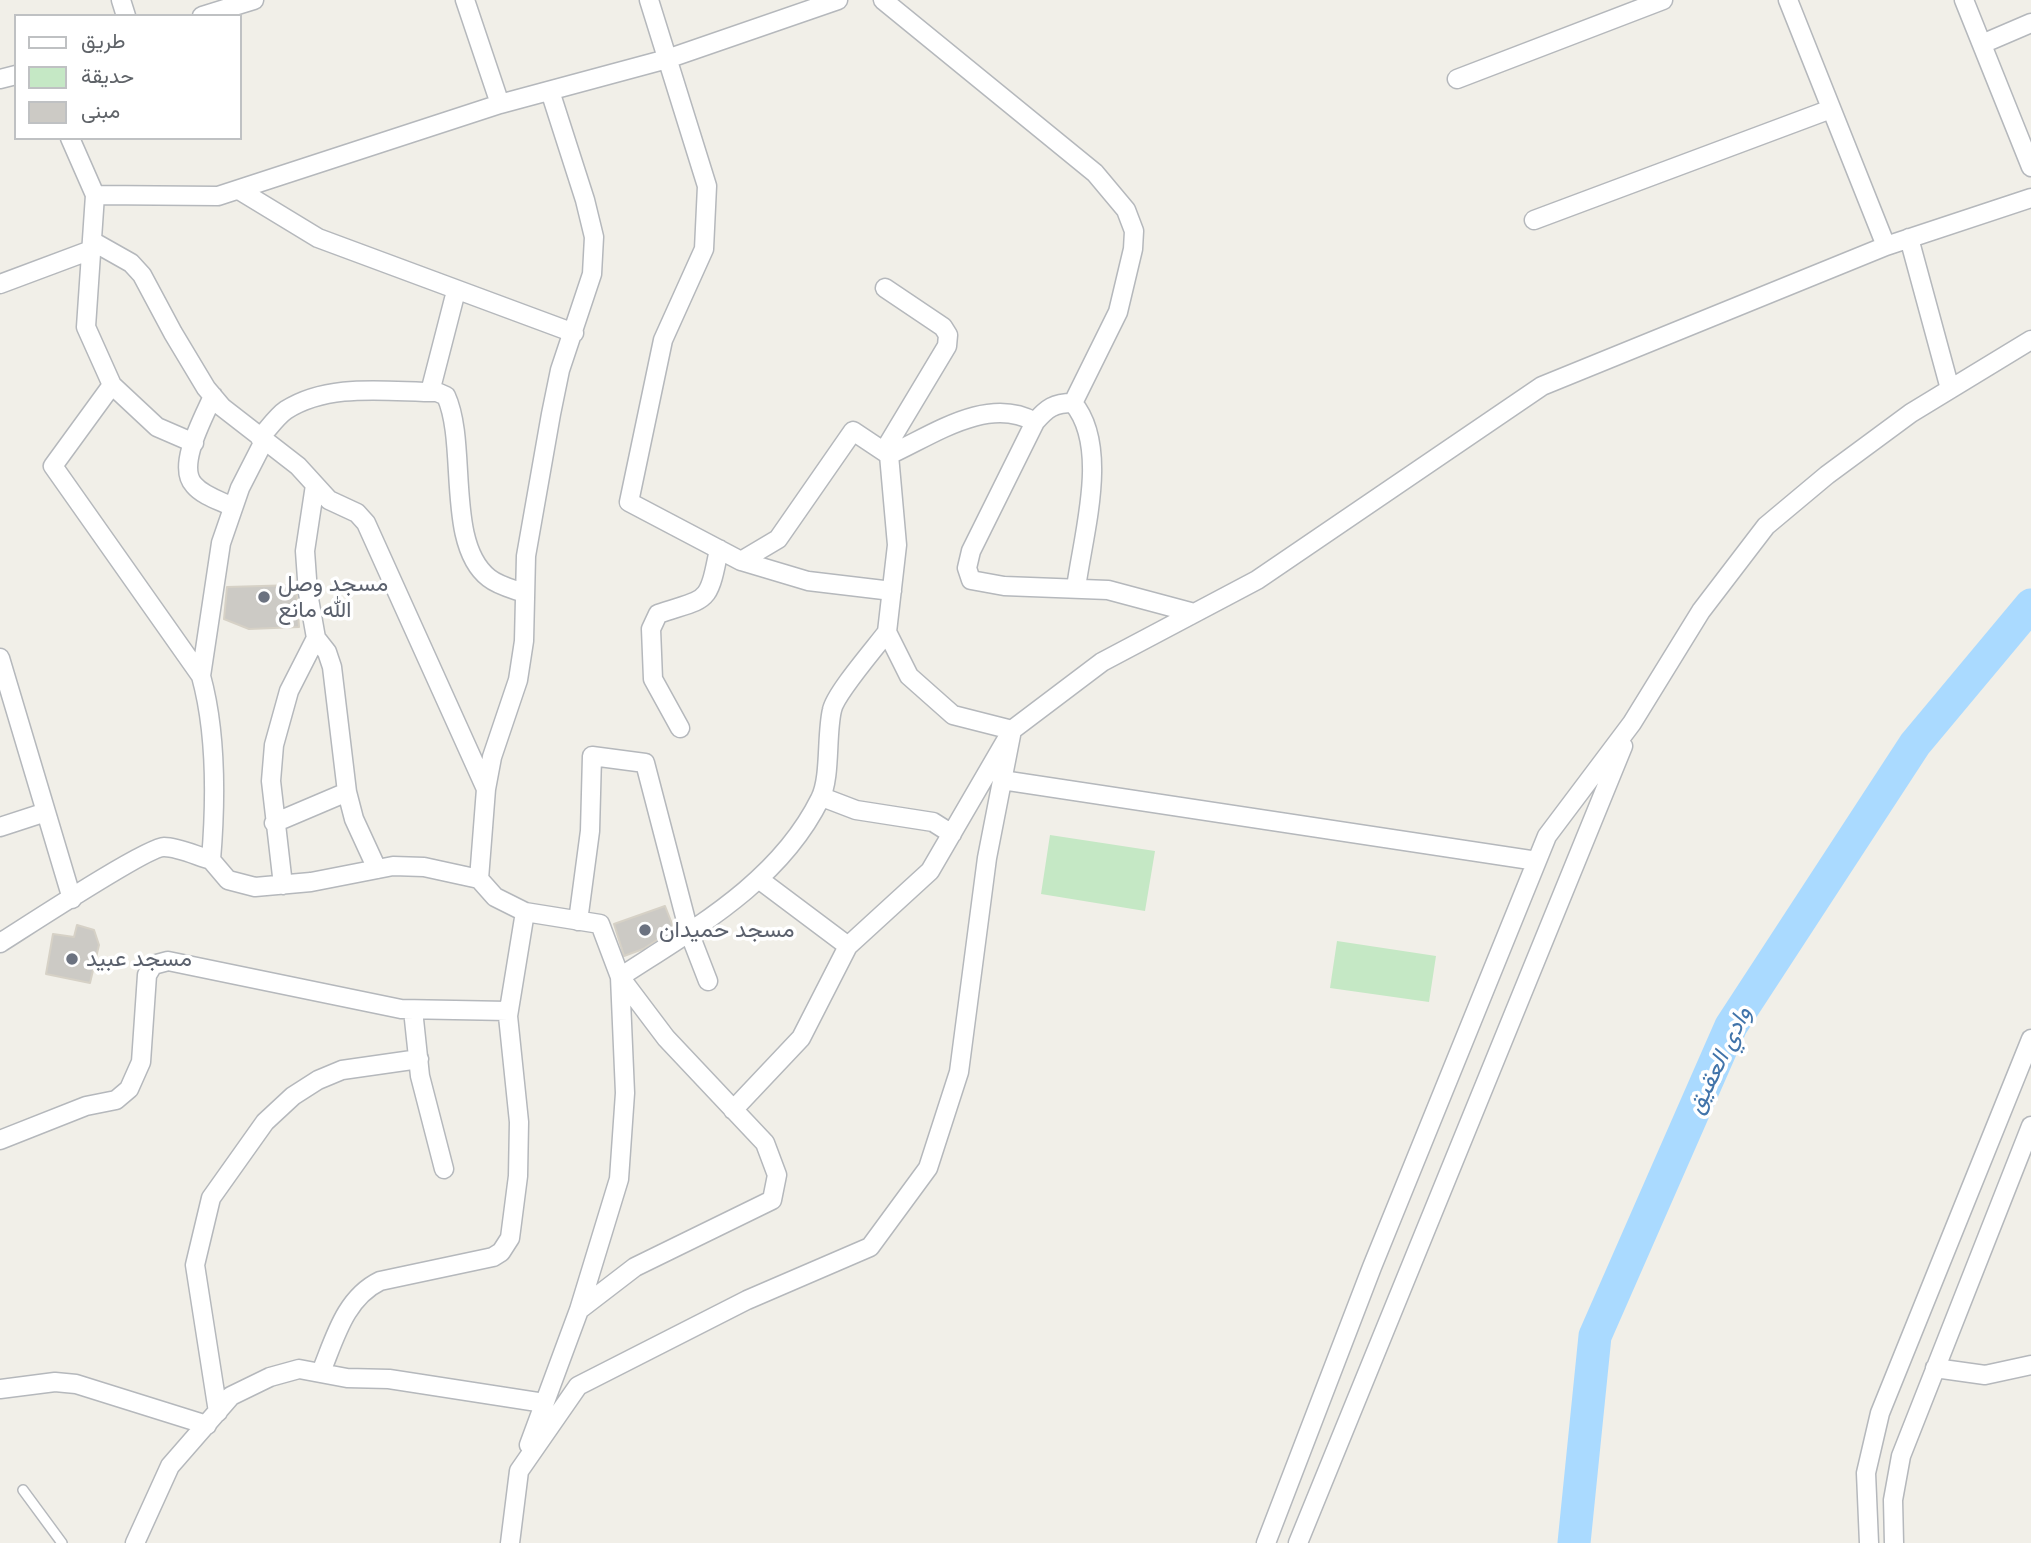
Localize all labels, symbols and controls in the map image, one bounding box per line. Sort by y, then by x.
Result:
legend [14,14,242,140]
text: طريق [81,27,126,52]
text: حديقة [81,62,134,87]
text: مبنى [81,97,120,122]
place label: مسجد وصل الله مانع [278,570,388,624]
marker: مسجد وصل الله مانع [256,589,272,605]
place label: مسجد حميدان [659,916,795,944]
marker: مسجد حميدان [637,922,653,938]
place label: مسجد عبيد [86,945,192,973]
marker: مسجد عبيد [64,951,80,967]
water label: وادي العقيق [1681,1002,1757,1118]

